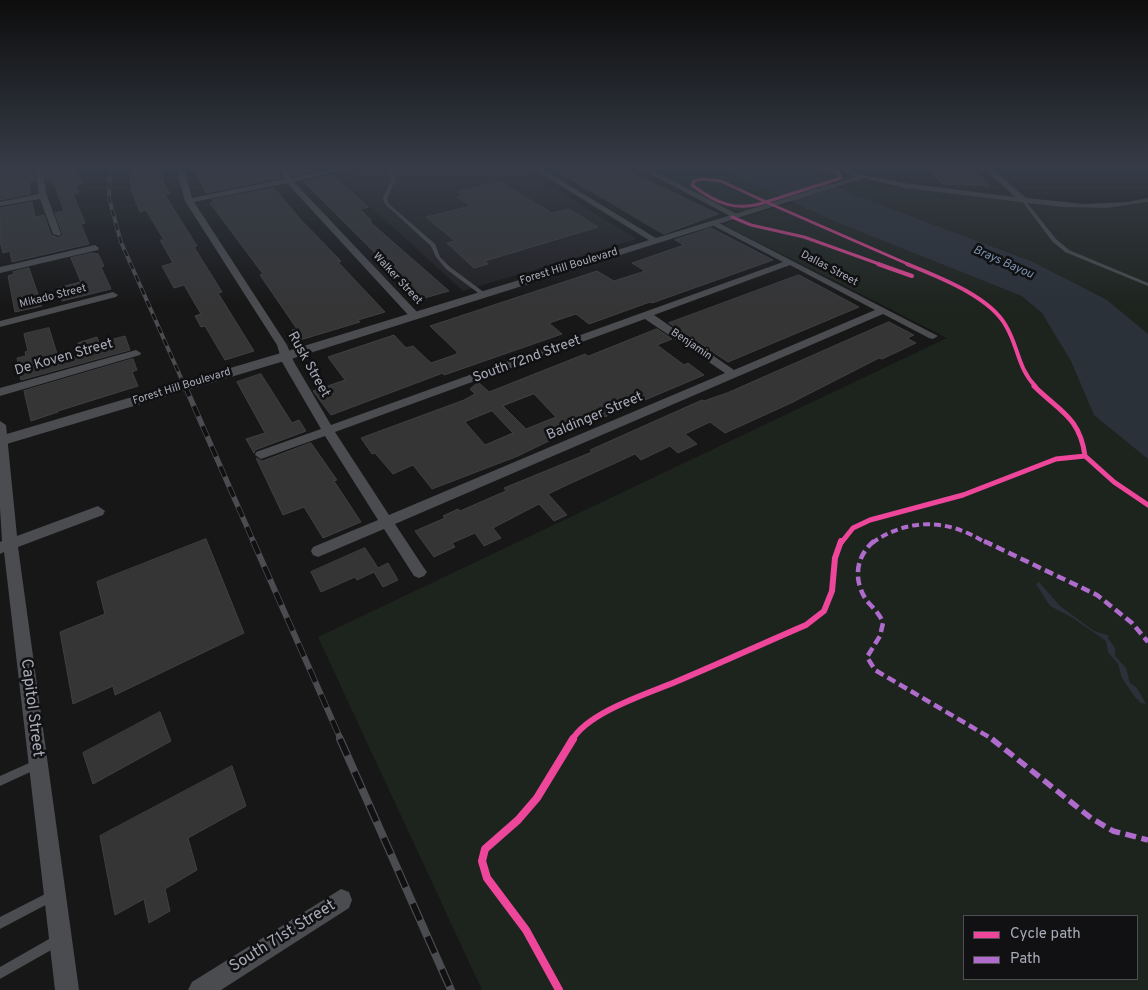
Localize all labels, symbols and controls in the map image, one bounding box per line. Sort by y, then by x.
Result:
water label: Brays Bayou [971,243,1035,283]
street label: Forest Hill Boulevard [518,246,620,288]
street label: Dallas Street [798,248,860,290]
street label: Walker Street [370,250,424,308]
street label: Mikado Street [18,282,88,312]
street label: Benjamin [668,326,714,364]
street label: Rusk Street [283,329,333,401]
street label: South 72nd Street [471,333,583,387]
street label: De Koven Street [13,336,115,380]
street label: Forest Hill Boulevard [131,366,233,408]
street label: Baldinger Street [544,389,646,445]
street label: Capitol Street [15,658,47,758]
street label: South 71st Street [227,897,339,977]
legend [963,915,1138,980]
text: Cycle path [1010,925,1081,944]
text: Path [1010,950,1041,969]

